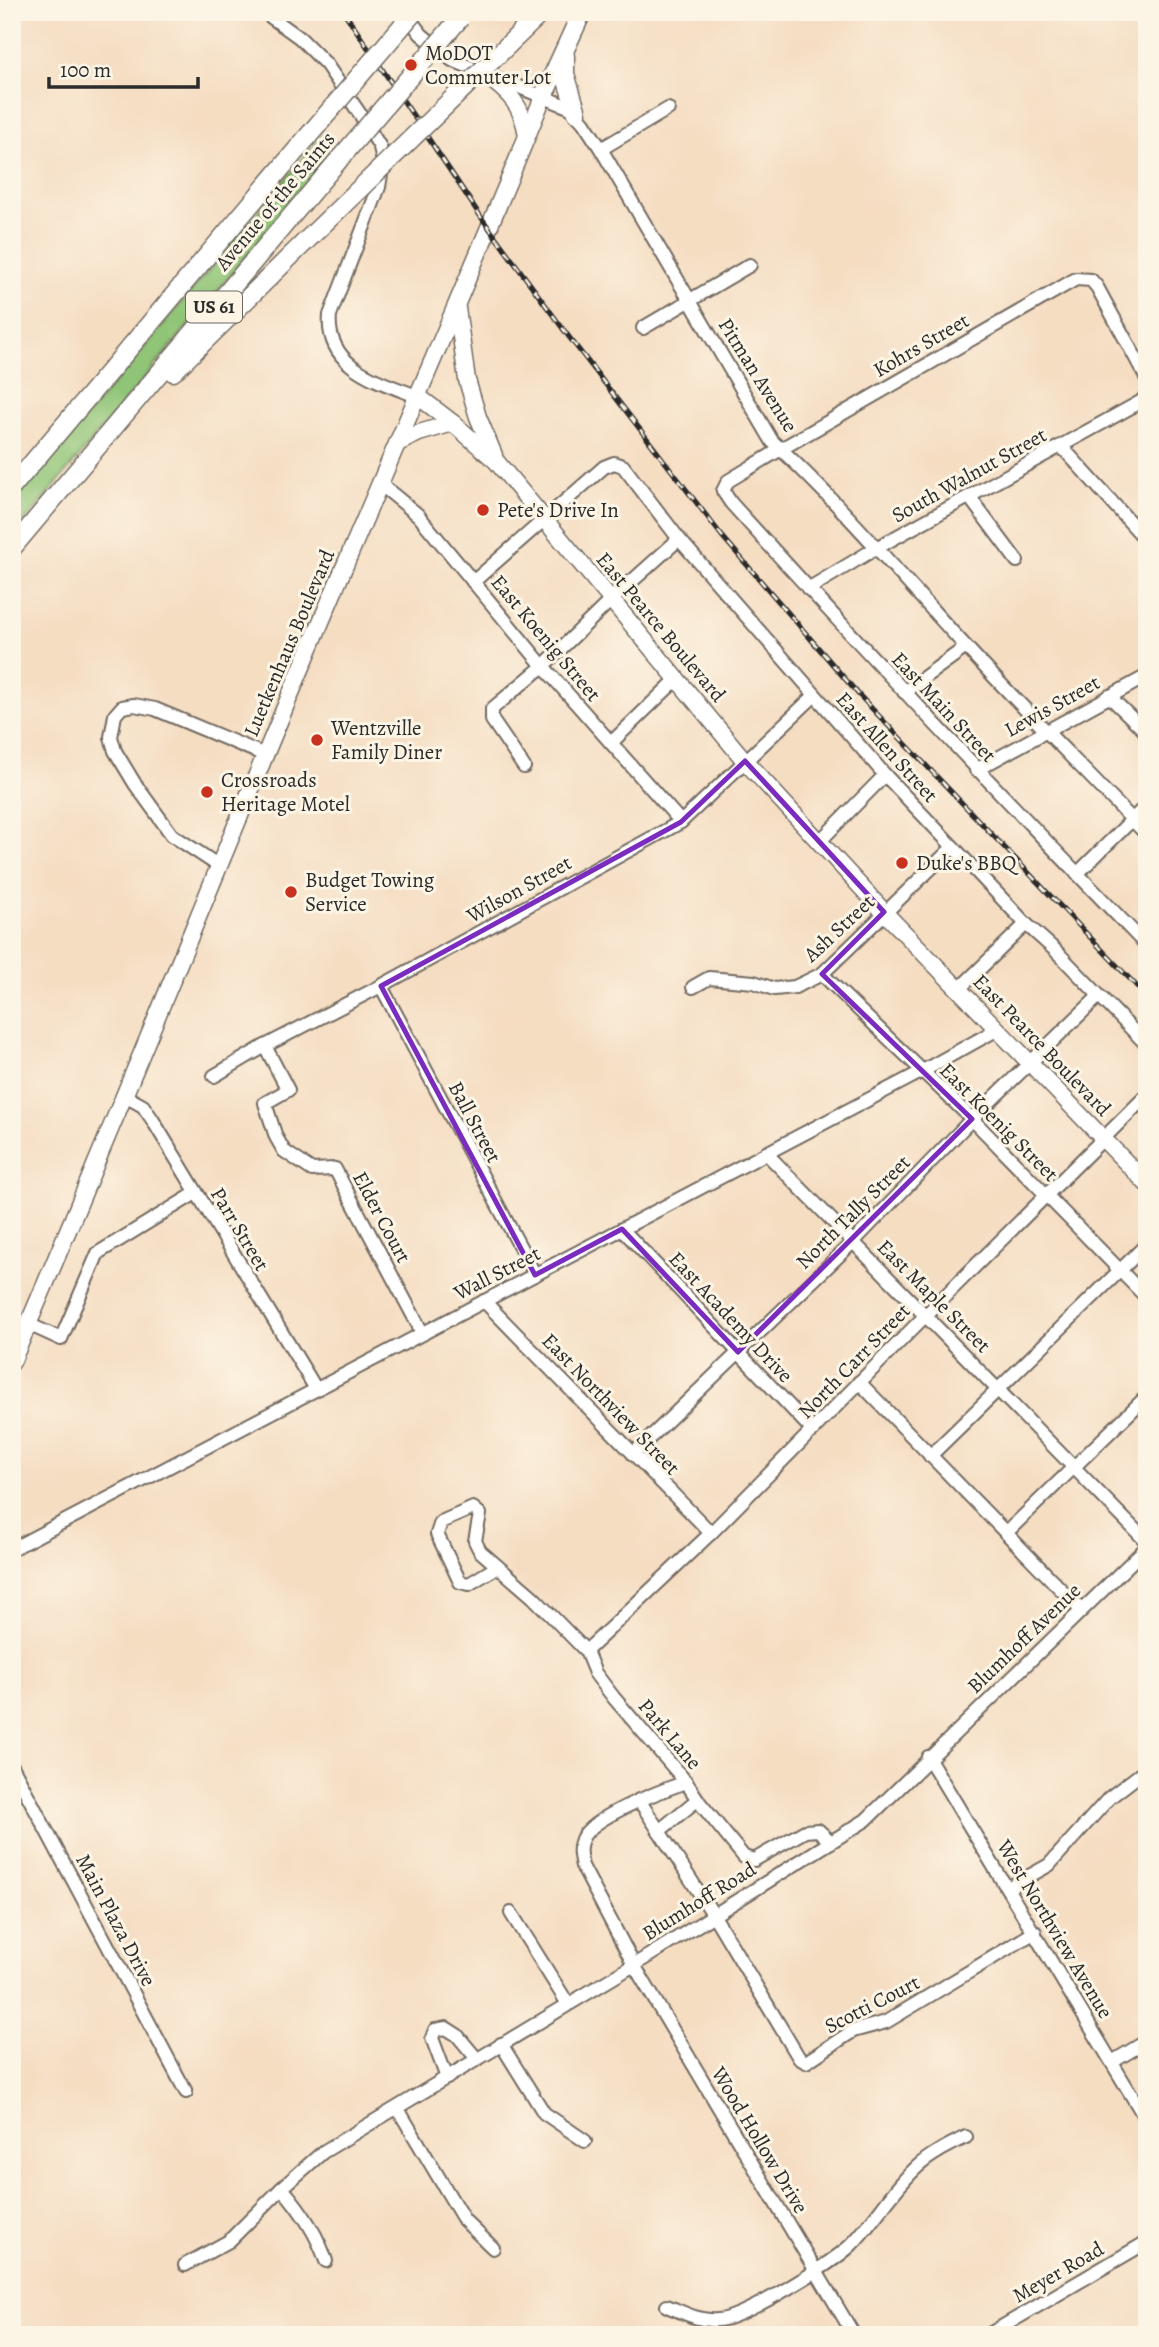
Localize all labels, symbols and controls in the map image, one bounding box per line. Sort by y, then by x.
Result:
place label: MoDOT Commuter Lot [425,39,551,91]
scale bar [49,46,198,90]
text: 100 m [60,56,111,84]
marker: MoDOT Commuter Lot [403,57,419,73]
street label: Avenue of the Saints [208,126,341,277]
road number: US 61 [186,292,242,322]
street label: Kohrs Street [868,306,974,384]
street label: Pitman Avenue [712,313,804,437]
street label: South Walnut Street [886,421,1052,529]
place label: Pete's Drive In [497,496,619,524]
marker: Pete's Drive In [475,502,491,518]
street label: Luetkenhaus Boulevard [237,544,341,741]
street label: East Pearce Boulevard [590,546,733,708]
street label: East Koenig Street [485,569,607,707]
street label: East Main Street [885,646,1003,768]
street label: Lewis Street [999,668,1105,744]
street label: East Allen Street [830,686,944,808]
place label: Wentzville Family Diner [330,714,442,766]
marker: Wentzville Family Diner [309,732,325,748]
place label: Crossroads Heritage Motel [221,766,350,818]
marker: Crossroads Heritage Motel [199,784,215,800]
street label: Wilson Street [461,849,577,930]
place label: Duke's BBQ [916,849,1019,877]
marker: Duke's BBQ [894,855,910,871]
place label: Budget Towing Service [305,866,435,918]
marker: Budget Towing Service [283,884,299,900]
street label: Ash Street [797,888,881,969]
street label: East Pearce Boulevard [967,968,1118,1123]
street label: East Koenig Street [933,1056,1065,1188]
street label: Ball Street [442,1076,508,1168]
street label: North Tally Street [790,1149,916,1275]
street label: Elder Court [346,1166,418,1268]
street label: Parr Street [204,1182,276,1276]
street label: East Maple Street [871,1233,997,1359]
street label: Wall Street [448,1239,545,1307]
street label: East Academy Drive [663,1245,799,1389]
street label: North Carr Street [792,1297,916,1425]
street label: East Northview Street [536,1327,686,1481]
street label: Blumhoff Avenue [961,1576,1087,1700]
street label: Park Lane [632,1692,708,1776]
street label: West Northview Avenue [990,1833,1120,2024]
street label: Main Plaza Drive [69,1849,163,1991]
street label: Blumhoff Road [637,1854,762,1947]
street label: Scotti Court [820,1968,924,2040]
street label: Wood Hollow Drive [705,2060,815,2219]
street label: Meyer Road [1007,2234,1109,2309]

